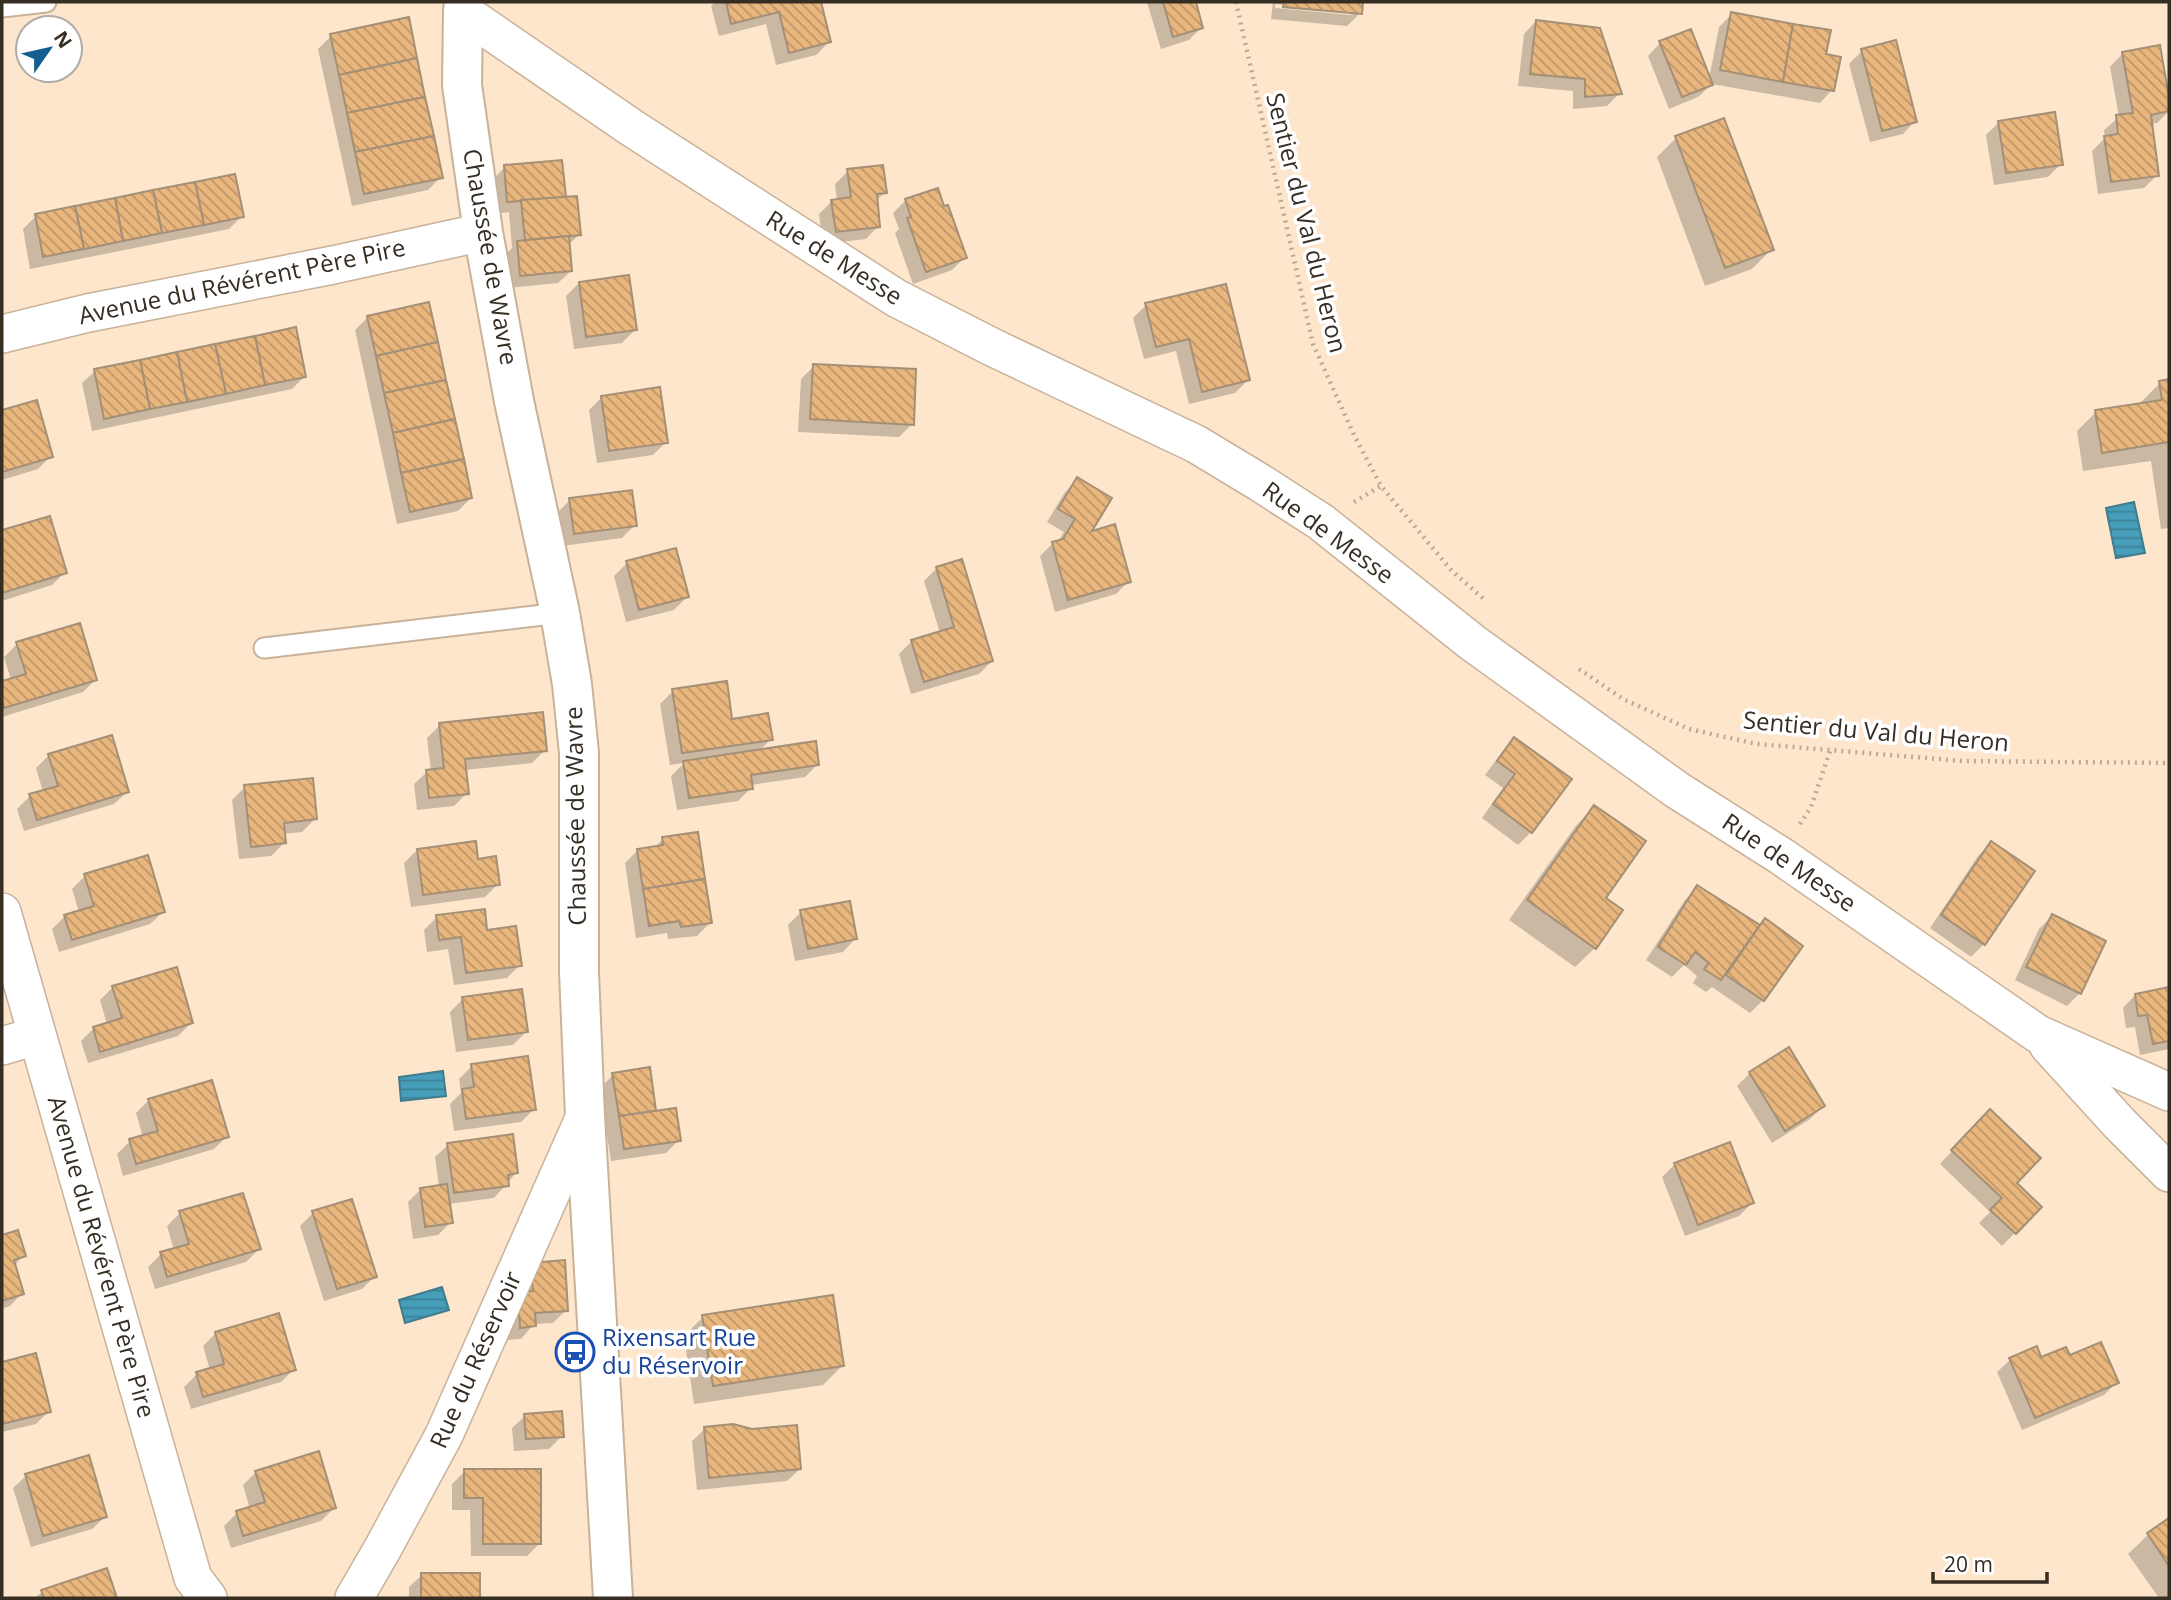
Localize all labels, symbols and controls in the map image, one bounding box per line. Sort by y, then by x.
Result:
north arrow [14,14,84,84]
text: N [48,26,78,53]
street label: Sentier du Val du Heron [1259,89,1356,356]
street label: Chaussée de Wavre [456,146,527,368]
street label: Rue de Messe [760,202,909,312]
street label: Avenue du Révérent Père Pire [75,230,408,331]
street label: Rue de Messe [1256,473,1401,591]
street label: Sentier du Val du Heron [1742,702,2010,759]
street label: Chaussée de Wavre [556,706,593,926]
street label: Rue de Messe [1716,805,1863,919]
street label: Avenue du Révérent Père Pire [41,1092,164,1421]
street label: Rue du Réservoir [421,1266,528,1453]
place label: Rixensart Rue du Réservoir [602,1320,756,1381]
bus stop icon: Rixensart Rue du Réservoir [554,1331,596,1373]
scale bar [1933,1540,2047,1584]
text: 20 m [1944,1550,1993,1578]

